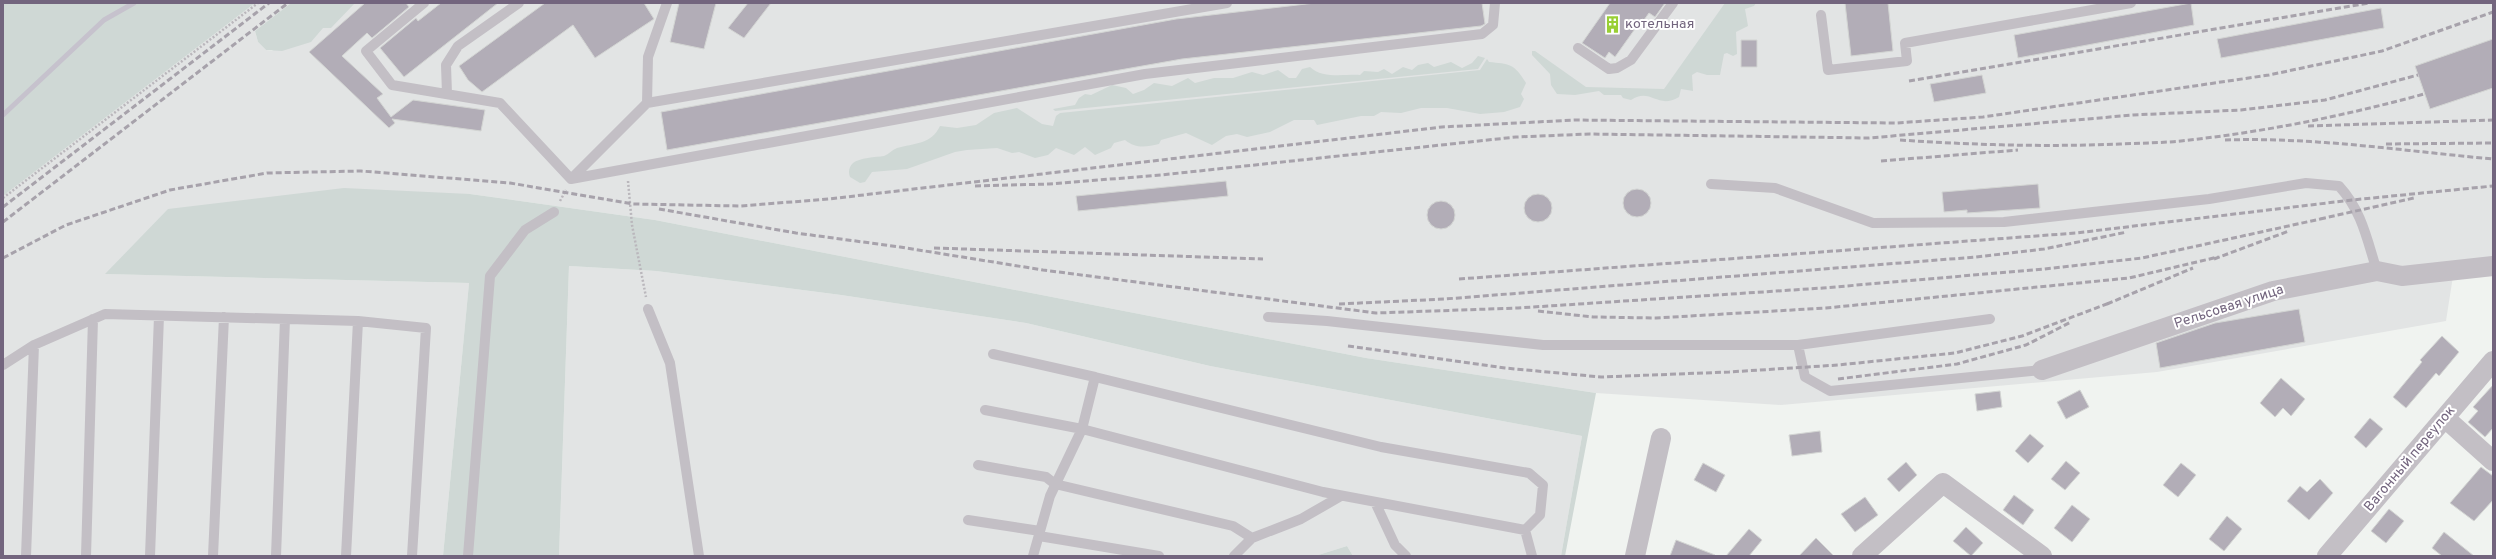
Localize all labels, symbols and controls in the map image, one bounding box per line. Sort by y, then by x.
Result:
building icon: котельная [1602,14,1622,34]
place label: котельная [1625,16,1694,33]
street label: Рельсовая улица [2172,281,2286,333]
street label: Вагонный переулок [2361,403,2459,515]

